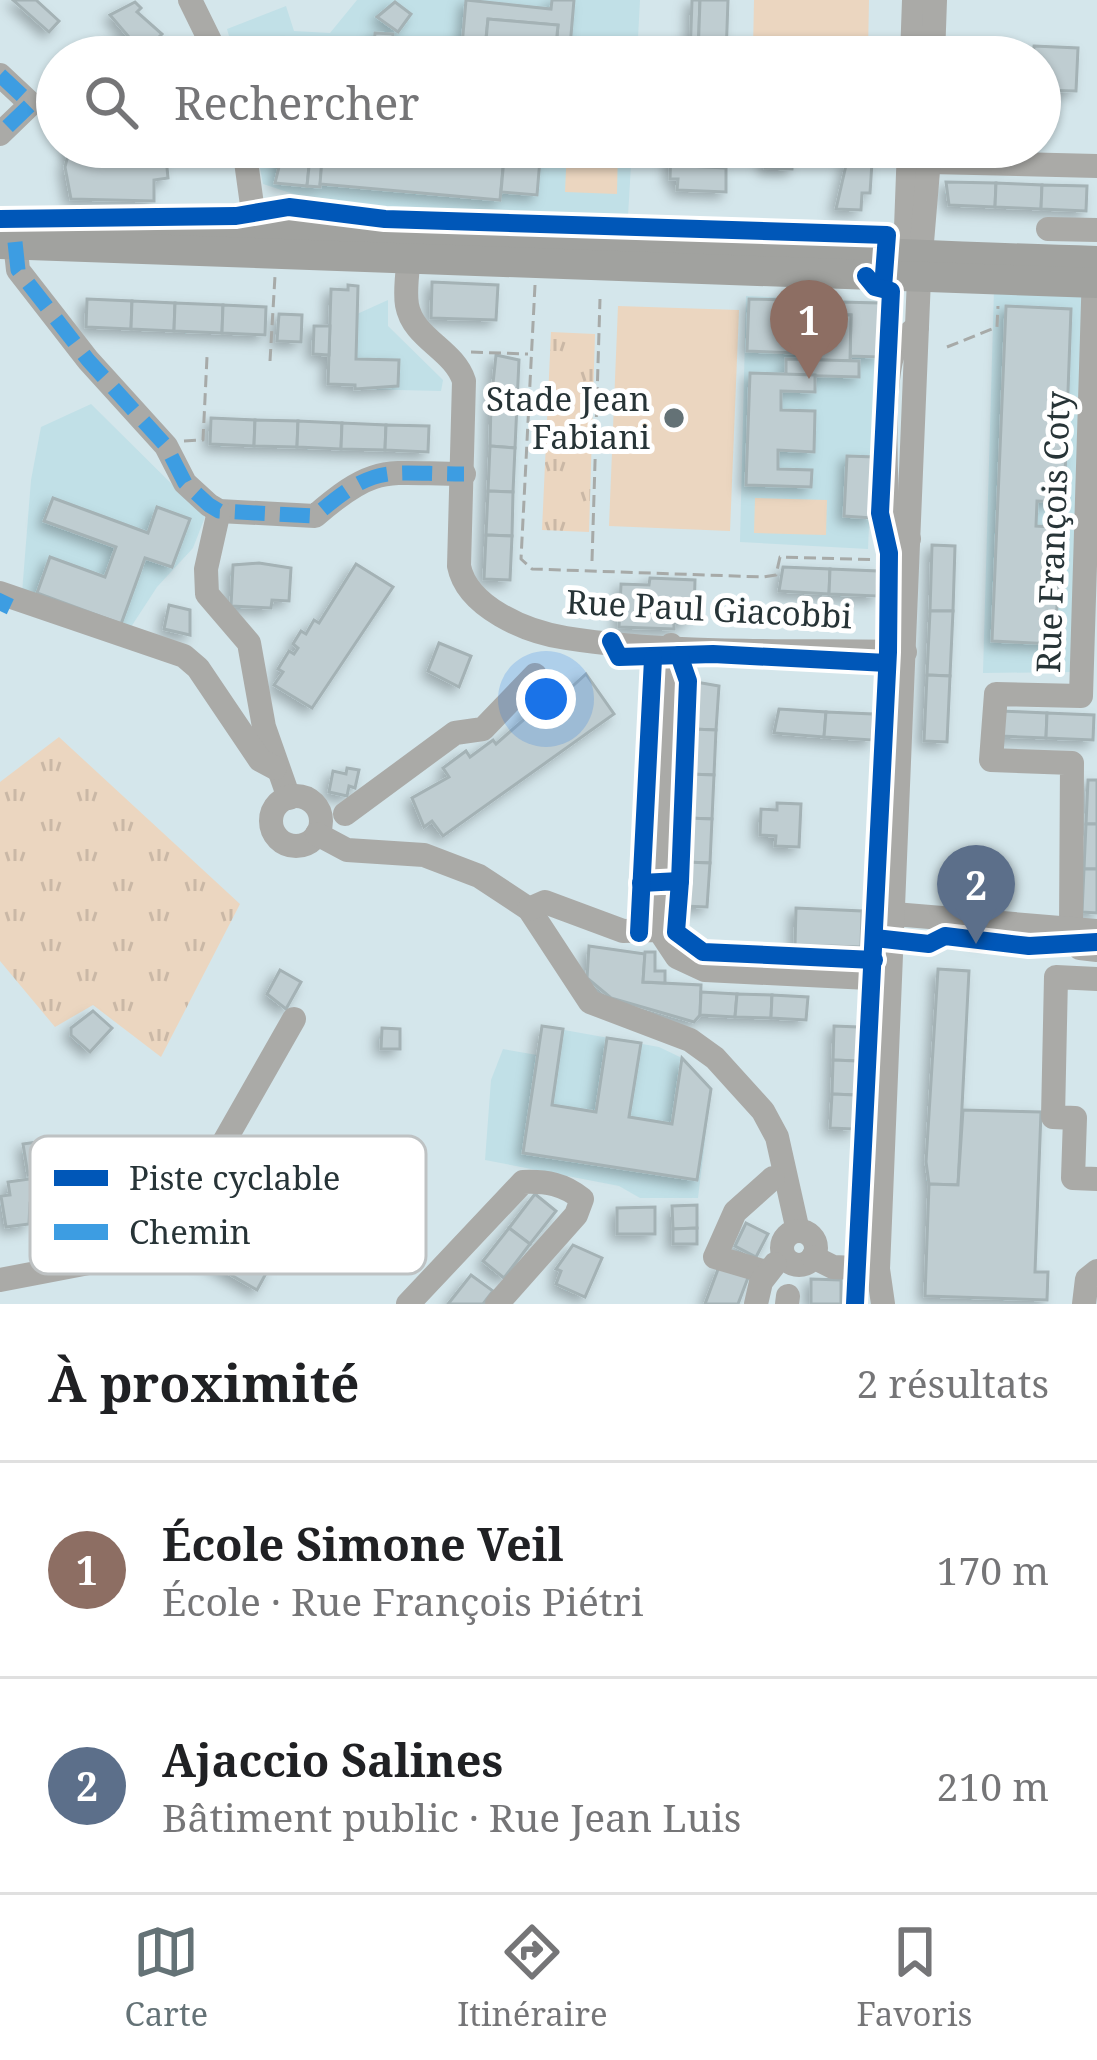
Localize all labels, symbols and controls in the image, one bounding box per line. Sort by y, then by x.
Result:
search box [36,36,1061,168]
icon: search [78,69,144,135]
text: Rechercher [174,72,420,133]
pin: 1 [770,280,848,379]
place label: Stade Jean Fabiani [486,376,650,459]
street label: Rue François Coty [1025,390,1080,674]
marker: Stade Jean Fabiani [661,405,687,431]
street label: Rue Paul Giacobbi [565,579,854,638]
your location [516,669,576,729]
pin: 2 [937,845,1015,944]
legend [30,1136,426,1274]
text: Piste cyclable [129,1155,340,1200]
text: Chemin [129,1209,251,1254]
text: À proximité [48,1347,360,1417]
text: 2 résultats [856,1356,1049,1409]
text: École Simone Veil [162,1513,564,1574]
text: 1 [76,1543,98,1596]
text: 170 m [937,1543,1049,1596]
text: École · Rue François Piétri [162,1574,643,1627]
text: Ajaccio Salines [162,1729,503,1790]
text: 2 [76,1759,98,1812]
text: 210 m [937,1759,1049,1812]
text: Bâtiment public · Rue Jean Luis [162,1790,741,1843]
tab: Carte [125,1919,208,2036]
tab: Itinéraire [457,1919,608,2036]
tab: Favoris [857,1919,972,2036]

